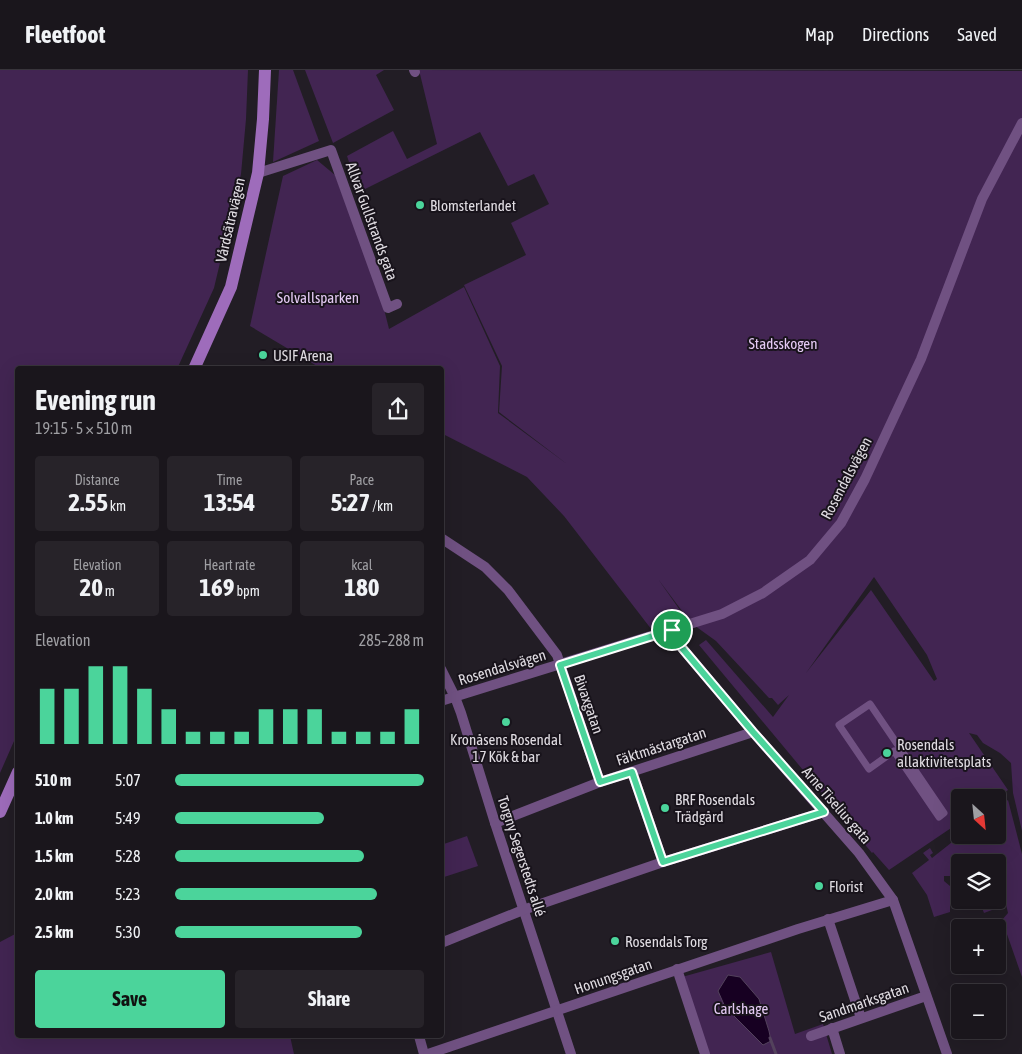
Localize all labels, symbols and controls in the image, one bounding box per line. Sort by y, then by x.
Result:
text: Fleetfoot [25,21,105,48]
text: Map [805,24,834,45]
text: Directions [862,24,929,45]
text: Saved [957,24,997,45]
street label: Allvar Gullstrands gata [343,160,401,282]
street label: Vårdsätravägen [212,176,248,264]
place label: Blomsterlandet [430,197,516,214]
marker: Blomsterlandet [414,199,426,211]
park label: Solvallsparken [277,289,359,306]
park label: Stadsskogen [749,335,817,352]
place label: USIF Arena [273,347,333,364]
marker: USIF Arena [257,349,269,361]
button: share [372,383,424,435]
text: Evening run [35,384,156,416]
text: 19:15 · 5 × 510 m [35,419,132,437]
street label: Rosendalsvägen [817,434,875,522]
text: Distance [75,472,120,488]
text: Time [217,472,242,488]
text: Pace [350,472,374,488]
text: 2.55 [68,488,108,516]
text: 13:54 [204,488,255,516]
text: 5:27 [331,488,370,516]
text: km [108,498,126,514]
text: /km [370,498,393,514]
text: Elevation [73,557,121,573]
text: Heart rate [204,557,255,573]
text: kcal [351,557,372,573]
text: 20 [79,573,103,601]
text: 169 [199,573,234,601]
text: 180 [344,573,379,601]
text: m [103,583,115,599]
text: bpm [234,583,260,599]
pin [651,609,693,651]
icon: arrive [658,616,686,644]
text: Elevation [35,631,90,649]
text: 285–288 m [359,631,424,649]
street label: Rosendalsvägen [456,646,548,688]
street label: Bivaxgatan [571,672,607,736]
marker: Kronåsens Rosendal 17 Kök & bar [500,716,512,728]
street label: Fäktmästargatan [614,723,708,769]
place label: Kronåsens Rosendal 17 Kök & bar [450,731,562,765]
place label: Rosendals allaktivitetsplats [897,736,991,770]
marker: Rosendals allaktivitetsplats [881,747,893,759]
street label: Arne Tiselius gata [799,763,875,847]
text: 510 m [35,771,71,789]
text: 5:07 [115,771,141,789]
north arrow [951,789,1006,844]
map controls [951,789,1006,1039]
place label: BRF Rosendals Trädgård [675,791,755,825]
street label: Torgny Segerstedts allé [494,794,550,919]
marker: BRF Rosendals Trädgård [659,802,671,814]
text: 1.0 km [35,809,74,827]
text: 5:49 [115,809,140,827]
text: 1.5 km [35,847,74,865]
text: 5:28 [115,847,140,865]
button: layers [951,854,1006,909]
place label: Florist [829,878,863,895]
marker: Florist [813,880,825,892]
text: 2.0 km [35,885,74,903]
text: 5:23 [115,885,140,903]
button: + [951,919,1006,974]
text: 2.5 km [35,923,74,941]
text: 5:30 [115,923,140,941]
place label: Rosendals Torg [625,933,708,950]
marker: Rosendals Torg [609,935,621,947]
street label: Honungsgatan [572,955,654,997]
button: Save [35,970,225,1028]
button: Share [235,970,424,1028]
street label: Sandmarksgatan [817,979,911,1025]
button: − [951,984,1006,1039]
park label: Carlshage [714,1000,769,1017]

